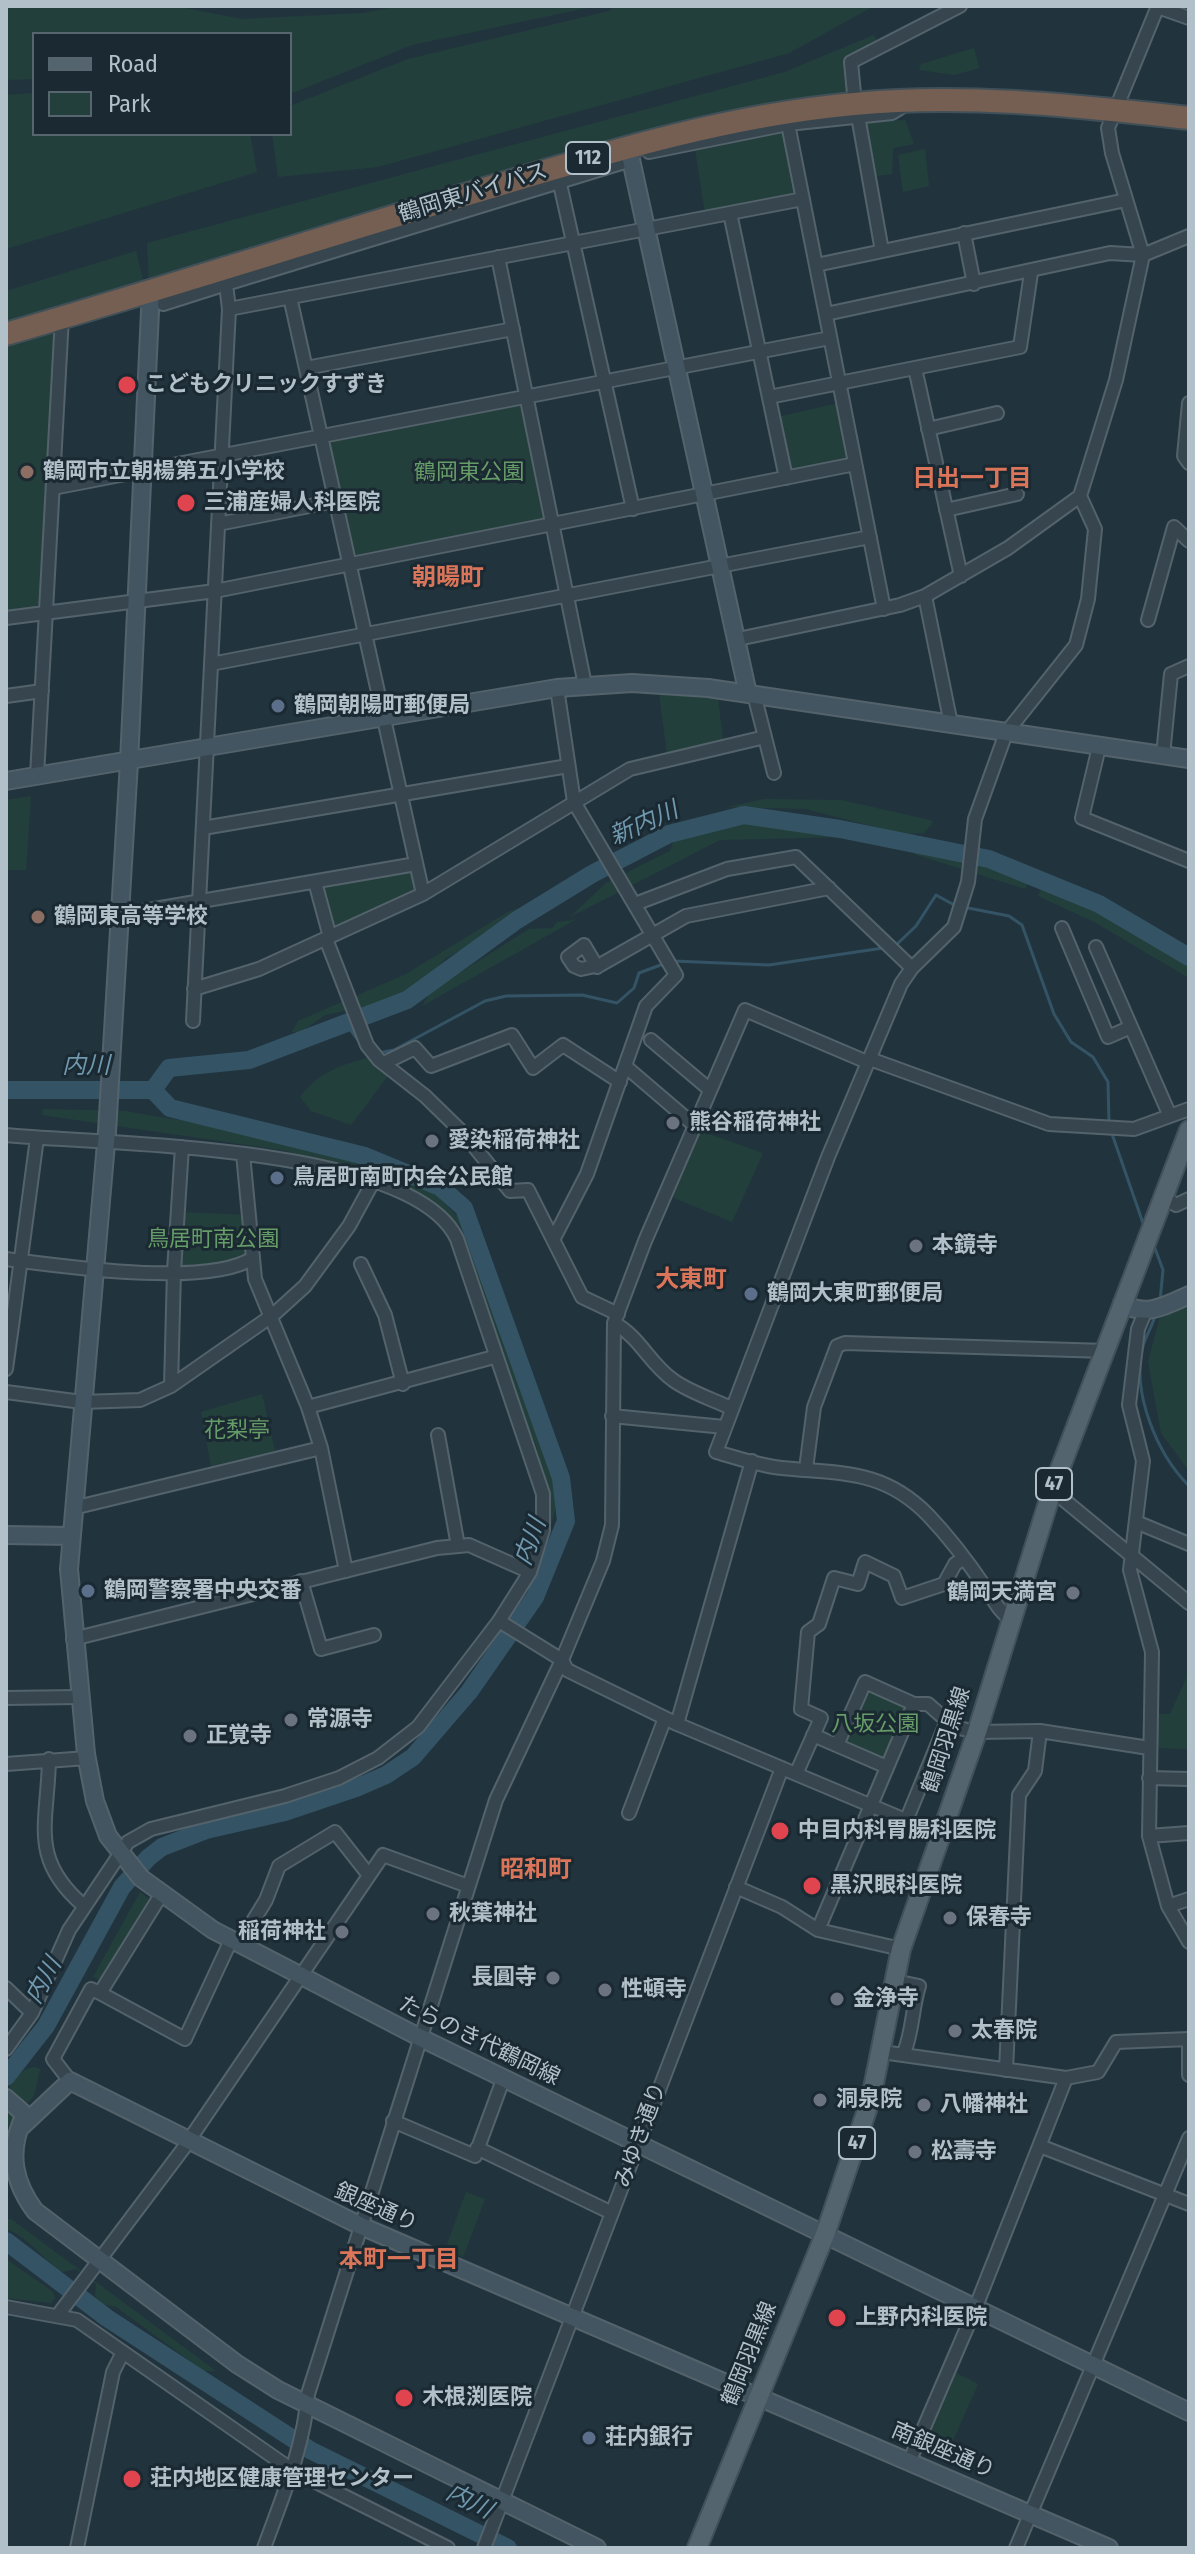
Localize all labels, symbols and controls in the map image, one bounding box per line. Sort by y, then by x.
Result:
legend [32,32,292,136]
text: Road [108,50,158,78]
text: Park [108,90,151,118]
road number: 112 [566,142,610,174]
street label: 鶴岡東バイパス [396,158,550,228]
place label: こどもクリニックすずき [145,372,387,398]
marker: こどもクリニックすずき [116,374,138,396]
place label: 鶴岡市立朝楊第五小学校 [43,459,285,485]
park label: 鶴岡東公園 [414,460,524,486]
marker: 鶴岡市立朝楊第五小学校 [18,463,36,481]
district label: 日出一丁目 [912,465,1032,493]
place label: 三浦産婦人科医院 [204,490,380,516]
marker: 三浦産婦人科医院 [175,492,197,514]
district label: 朝暘町 [412,564,484,592]
place label: 鶴岡朝陽町郵便局 [294,693,470,719]
marker: 鶴岡朝陽町郵便局 [269,697,287,715]
water label: 新内川 [605,796,683,852]
place label: 鶴岡東高等学校 [54,904,208,930]
marker: 鶴岡東高等学校 [29,908,47,926]
water label: 内川 [62,1052,110,1080]
place label: 熊谷稲荷神社 [689,1110,821,1136]
marker: 熊谷稲荷神社 [664,1114,682,1132]
place label: 愛染稲荷神社 [448,1128,580,1154]
marker: 愛染稲荷神社 [423,1132,441,1150]
place label: 鳥居町南町内会公民館 [293,1165,513,1191]
marker: 鳥居町南町内会公民館 [268,1169,286,1187]
park label: 鳥居町南公園 [147,1227,279,1253]
place label: 本鏡寺 [932,1233,998,1259]
marker: 本鏡寺 [907,1237,925,1255]
district label: 大東町 [655,1266,727,1294]
place label: 鶴岡大東町郵便局 [767,1281,943,1307]
marker: 鶴岡大東町郵便局 [742,1285,760,1303]
park label: 花梨亭 [204,1418,270,1444]
road number: 47 [1036,1468,1072,1500]
water label: 内川 [509,1515,553,1569]
place label: 鶴岡警察署中央交番 [104,1578,302,1604]
place label: 鶴岡天満宮 [947,1580,1057,1606]
marker: 鶴岡警察署中央交番 [79,1582,97,1600]
marker: 鶴岡天満宮 [1064,1584,1082,1602]
street label: 鶴岡羽黒線 [917,1684,977,1796]
place label: 常源寺 [307,1707,373,1733]
marker: 常源寺 [282,1711,300,1729]
park label: 八坂公園 [831,1712,919,1738]
place label: 正覚寺 [206,1723,272,1749]
marker: 正覚寺 [181,1727,199,1745]
place label: 中目内科胃腸科医院 [798,1818,996,1844]
marker: 中目内科胃腸科医院 [769,1820,791,1842]
district label: 昭和町 [500,1856,572,1884]
place label: 黒沢眼科医院 [830,1873,962,1899]
marker: 黒沢眼科医院 [801,1875,823,1897]
place label: 秋葉神社 [449,1901,537,1927]
marker: 秋葉神社 [424,1905,442,1923]
place label: 保春寺 [966,1905,1032,1931]
marker: 保春寺 [941,1909,959,1927]
place label: 稲荷神社 [238,1919,326,1945]
marker: 稲荷神社 [333,1923,351,1941]
water label: 内川 [20,1953,68,2009]
place label: 長圓寺 [471,1965,537,1991]
marker: 長圓寺 [544,1969,562,1987]
place label: 性頓寺 [621,1977,687,2003]
marker: 性頓寺 [596,1981,614,1999]
place label: 金浄寺 [853,1986,919,2012]
marker: 金浄寺 [828,1990,846,2008]
street label: たらのき代鶴岡線 [394,1991,564,2091]
place label: 太春院 [971,2018,1037,2044]
marker: 太春院 [946,2022,964,2040]
street label: みゆき通り [610,2079,672,2191]
place label: 洞泉院 [836,2087,902,2113]
marker: 洞泉院 [811,2091,829,2109]
place label: 八幡神社 [940,2092,1028,2118]
marker: 八幡神社 [915,2096,933,2114]
road number: 47 [839,2127,875,2159]
place label: 松壽寺 [931,2139,997,2165]
marker: 松壽寺 [906,2143,924,2161]
street label: 銀座通り [330,2178,422,2238]
district label: 本町一丁目 [339,2246,459,2274]
street label: 鶴岡羽黒線 [717,2298,783,2410]
place label: 上野内科医院 [855,2305,987,2331]
marker: 上野内科医院 [826,2307,848,2329]
place label: 木根渕医院 [422,2385,532,2411]
marker: 木根渕医院 [393,2387,415,2409]
street label: 南銀座通り [887,2417,999,2485]
place label: 荘内銀行 [605,2425,693,2451]
marker: 荘内銀行 [580,2429,598,2447]
place label: 荘内地区健康管理センター [150,2466,414,2492]
marker: 荘内地区健康管理センター [121,2468,143,2490]
water label: 内川 [441,2479,497,2525]

